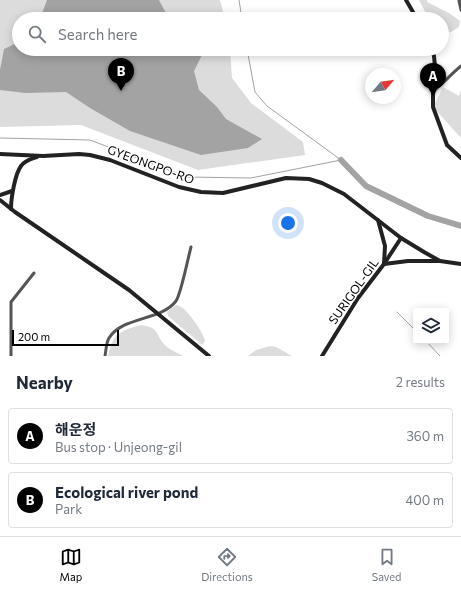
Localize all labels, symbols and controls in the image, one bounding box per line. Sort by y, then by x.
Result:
search box [12,12,449,56]
icon: search [26,23,48,45]
text: Search here [58,25,137,43]
pin: B [108,58,134,91]
pin: A [420,63,446,96]
north arrow [365,68,401,104]
street label: GYEONGPO-RO [106,142,196,186]
your location [278,213,298,233]
street label: SURIGOL-GIL [325,255,381,326]
map controls [413,308,449,344]
button: layers [413,308,449,344]
scale bar [12,328,119,347]
text: 200 m [18,330,50,343]
text: Nearby [16,372,73,393]
text: 2 results [396,374,445,390]
text: 해운정 [55,420,96,438]
text: A [25,428,35,444]
text: 360 m [406,428,444,444]
text: Bus stop · Unjeong-gil [55,439,182,455]
text: Ecological river pond [55,483,198,501]
text: B [26,492,34,508]
text: 400 m [405,492,444,508]
text: Park [55,501,82,517]
tab: Map [60,546,82,583]
tab: Directions [201,546,253,583]
tab: Saved [372,546,401,583]

